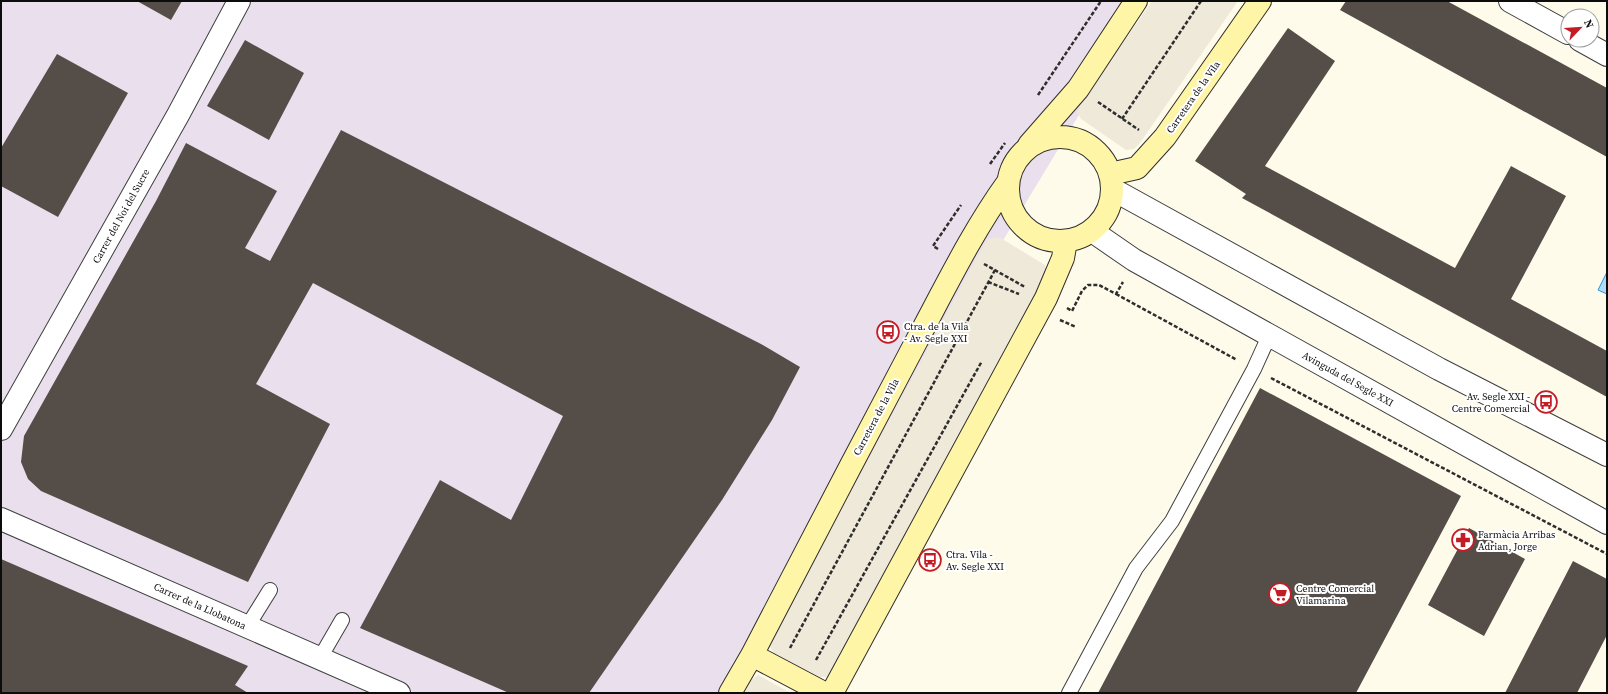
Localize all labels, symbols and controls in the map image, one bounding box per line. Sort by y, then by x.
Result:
north arrow [1560,8,1600,48]
text: N [1580,17,1597,31]
street label: Carretera de la Vila [1163,58,1223,136]
street label: Carrer del Noi del Sucre [90,166,152,266]
bus stop icon: Ctra. de la Vila - Av. Segle XXI [875,319,901,345]
place label: Ctra. de la Vila - Av. Segle XXI [904,320,969,345]
street label: Avinguda del Segle XXI [1300,348,1396,410]
street label: Carretera de la Vila [850,376,902,458]
bus stop icon: Av. Segle XXI - Centre Comercial [1533,389,1559,415]
place label: Av. Segle XXI - Centre Comercial [1452,390,1530,415]
pharmacy icon: Farmàcia Arribas Adrian, Jorge [1450,527,1476,553]
place label: Farmàcia Arribas Adrian, Jorge [1478,528,1555,553]
bus stop icon: Ctra. Vila - Av. Segle XXI [917,547,943,573]
place label: Ctra. Vila - Av. Segle XXI [946,548,1004,573]
street label: Carrer de la Llobatona [152,580,249,633]
supermarket icon: Centre Comercial Vilamarina [1267,581,1293,607]
place label: Centre Comercial Vilamarina [1296,582,1374,607]

